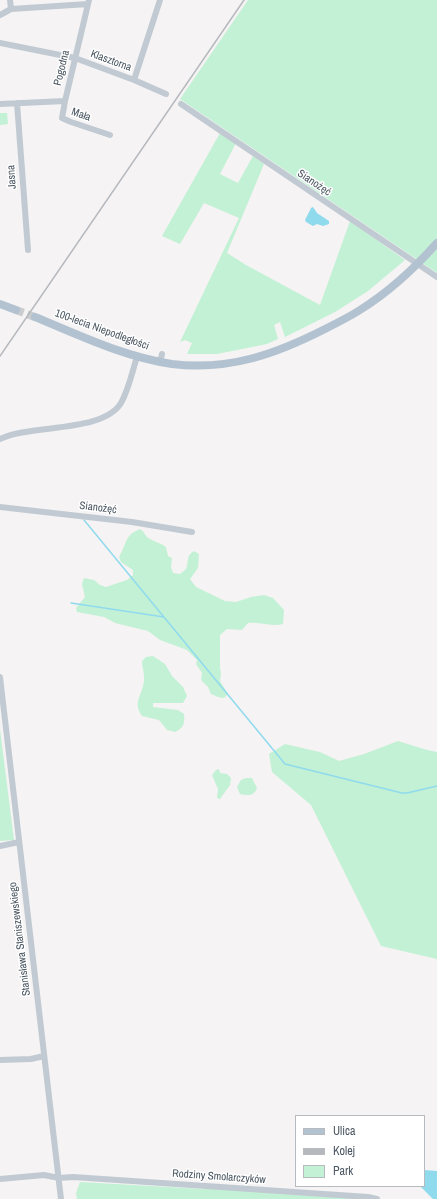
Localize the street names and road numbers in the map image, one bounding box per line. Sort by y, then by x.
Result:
street label: Klasztorna [89,48,133,74]
street label: Pogodna [51,49,73,87]
street label: Mała [70,106,92,124]
street label: Jasna [5,165,19,189]
street label: Sianożęć [295,167,333,199]
street label: 100-lecia Niepodległości [53,307,151,353]
street label: Sianożęć [79,499,117,517]
street label: Stanisława Staniszewskiego [6,881,34,997]
street label: Rodziny Smolarczyków [172,1167,266,1187]

